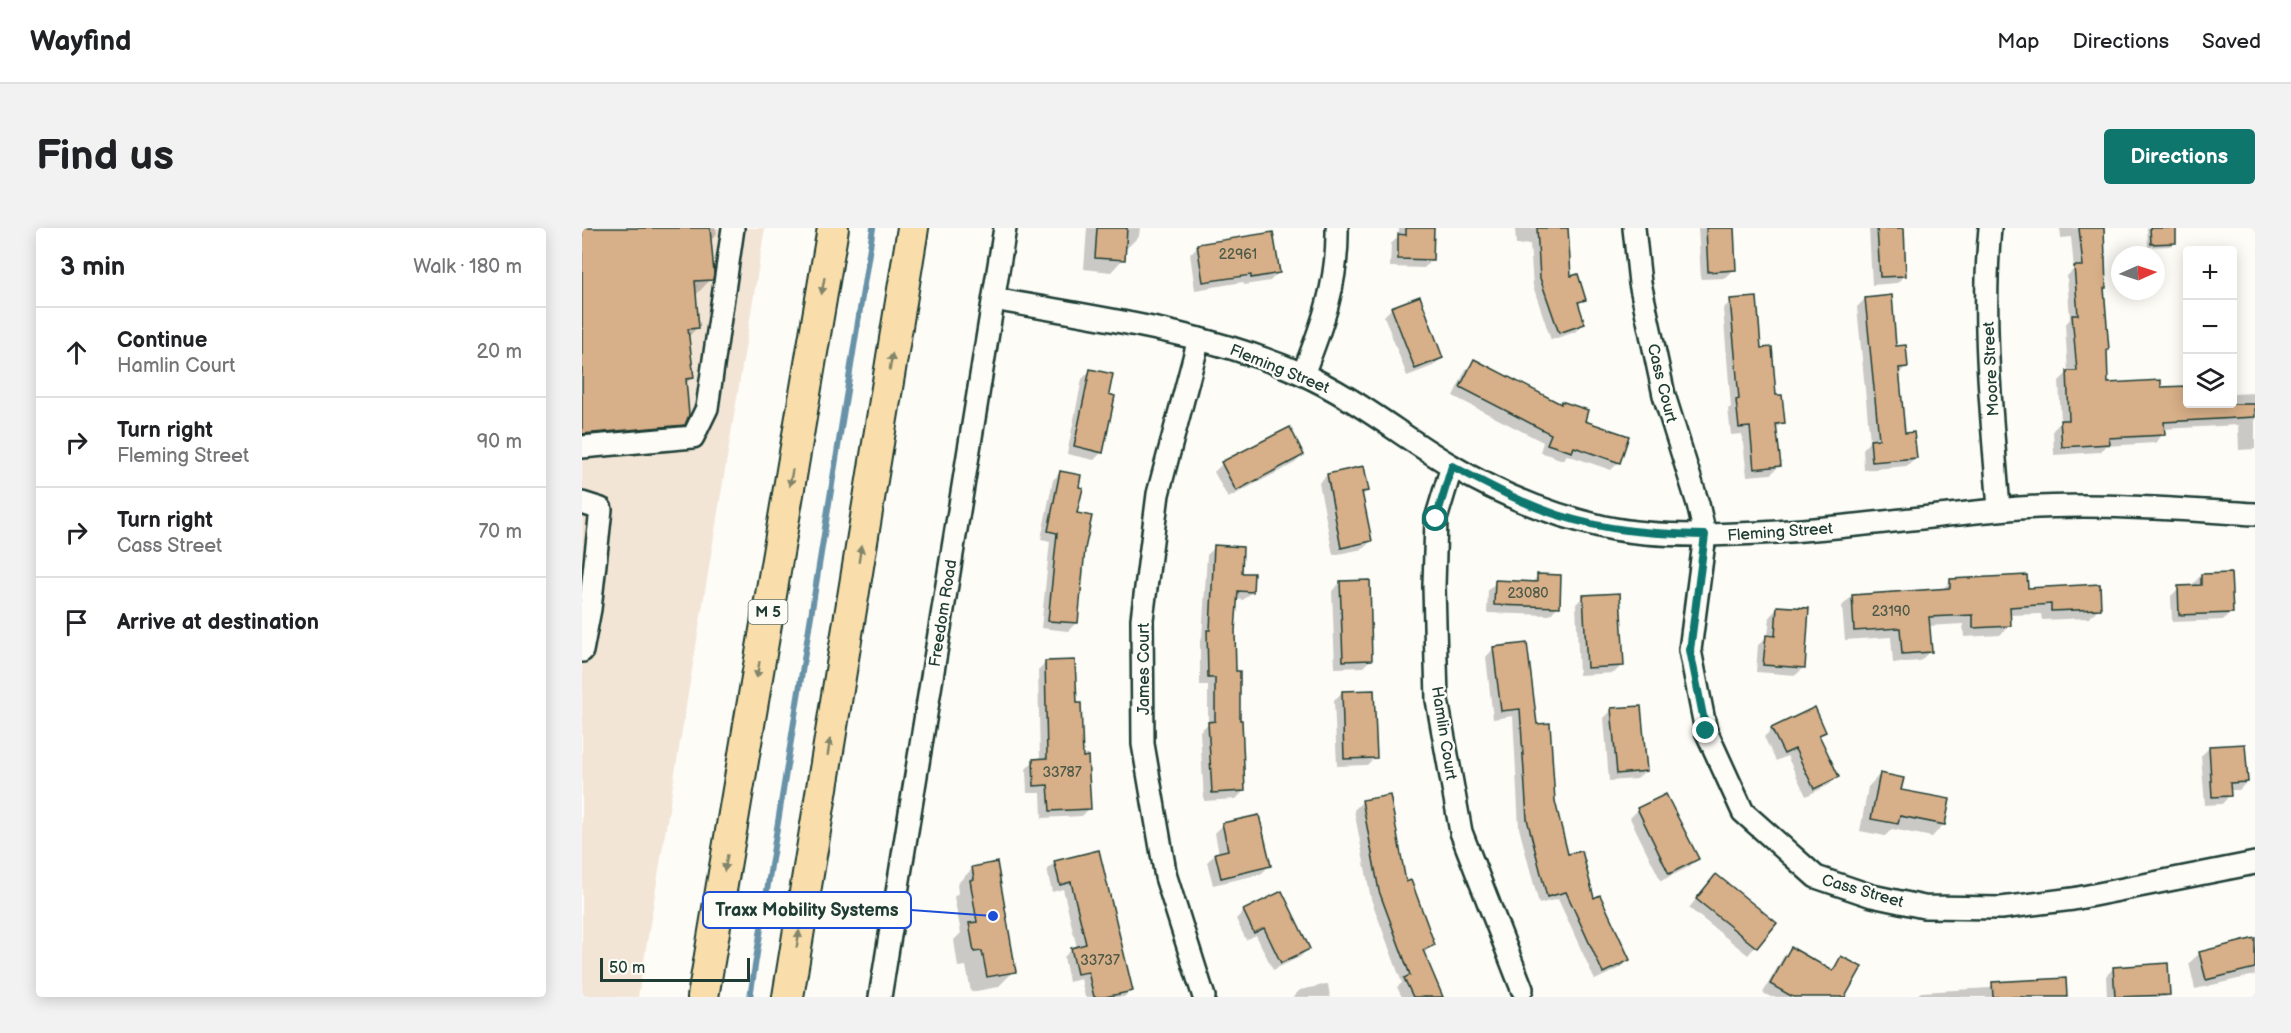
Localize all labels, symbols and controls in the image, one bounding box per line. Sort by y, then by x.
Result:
text: Wayfind [30,25,131,58]
text: Map [1997,29,2040,54]
text: Directions [2073,29,2169,54]
text: Saved [2202,29,2261,54]
button: Directions [2104,129,2255,184]
text: Find us [36,131,174,182]
house number: 22961 [1219,246,1257,263]
north arrow [2111,246,2165,300]
map controls [2183,246,2237,408]
button: + [2183,246,2237,300]
text: 3 min [60,252,125,283]
text: Walk · 180 m [413,255,522,279]
one-way arrow [818,276,827,295]
button: − [2183,300,2237,354]
street label: Moore Street [1980,321,2003,417]
text: Continue [117,327,207,354]
icon: ahead [60,336,93,369]
text: 20 m [477,340,522,364]
street label: Fleming Street [1227,341,1332,398]
street label: Cass Court [1643,342,1681,425]
one-way arrow [887,352,896,371]
text: Hamlin Court [117,354,235,378]
button: layers [2183,354,2237,408]
text: Turn right [117,417,213,444]
icon: right [60,426,93,459]
text: 90 m [477,430,522,454]
text: Fleming Street [117,444,249,468]
one-way arrow [786,469,795,488]
route start [1422,505,1448,531]
text: Turn right [117,507,213,534]
icon: right [60,516,93,549]
street label: Fleming Street [1727,519,1834,546]
text: 70 m [478,520,522,544]
text: Cass Street [117,534,222,558]
one-way arrow [856,545,865,564]
street label: Freedom Road [926,558,961,668]
house number: 23080 [1507,585,1549,602]
road number: M 5 [748,600,788,624]
house number: 23190 [1872,603,1910,620]
icon: arrive [60,606,93,639]
text: Arrive at destination [117,609,319,636]
street label: James Court [1135,623,1154,715]
one-way arrow [753,661,762,680]
street label: Hamlin Court [1427,685,1460,782]
route end [1692,717,1718,743]
one-way arrow [825,737,834,756]
house number: 33787 [1042,764,1082,781]
one-way arrow [721,853,730,872]
street label: Cass Street [1819,871,1906,912]
callout: Traxx Mobility Systems [703,892,911,928]
text: Traxx Mobility Systems [715,900,899,921]
one-way arrow [793,930,802,949]
house number: 33737 [1080,952,1120,969]
scale bar [600,955,750,982]
text: 50 m [609,959,645,978]

